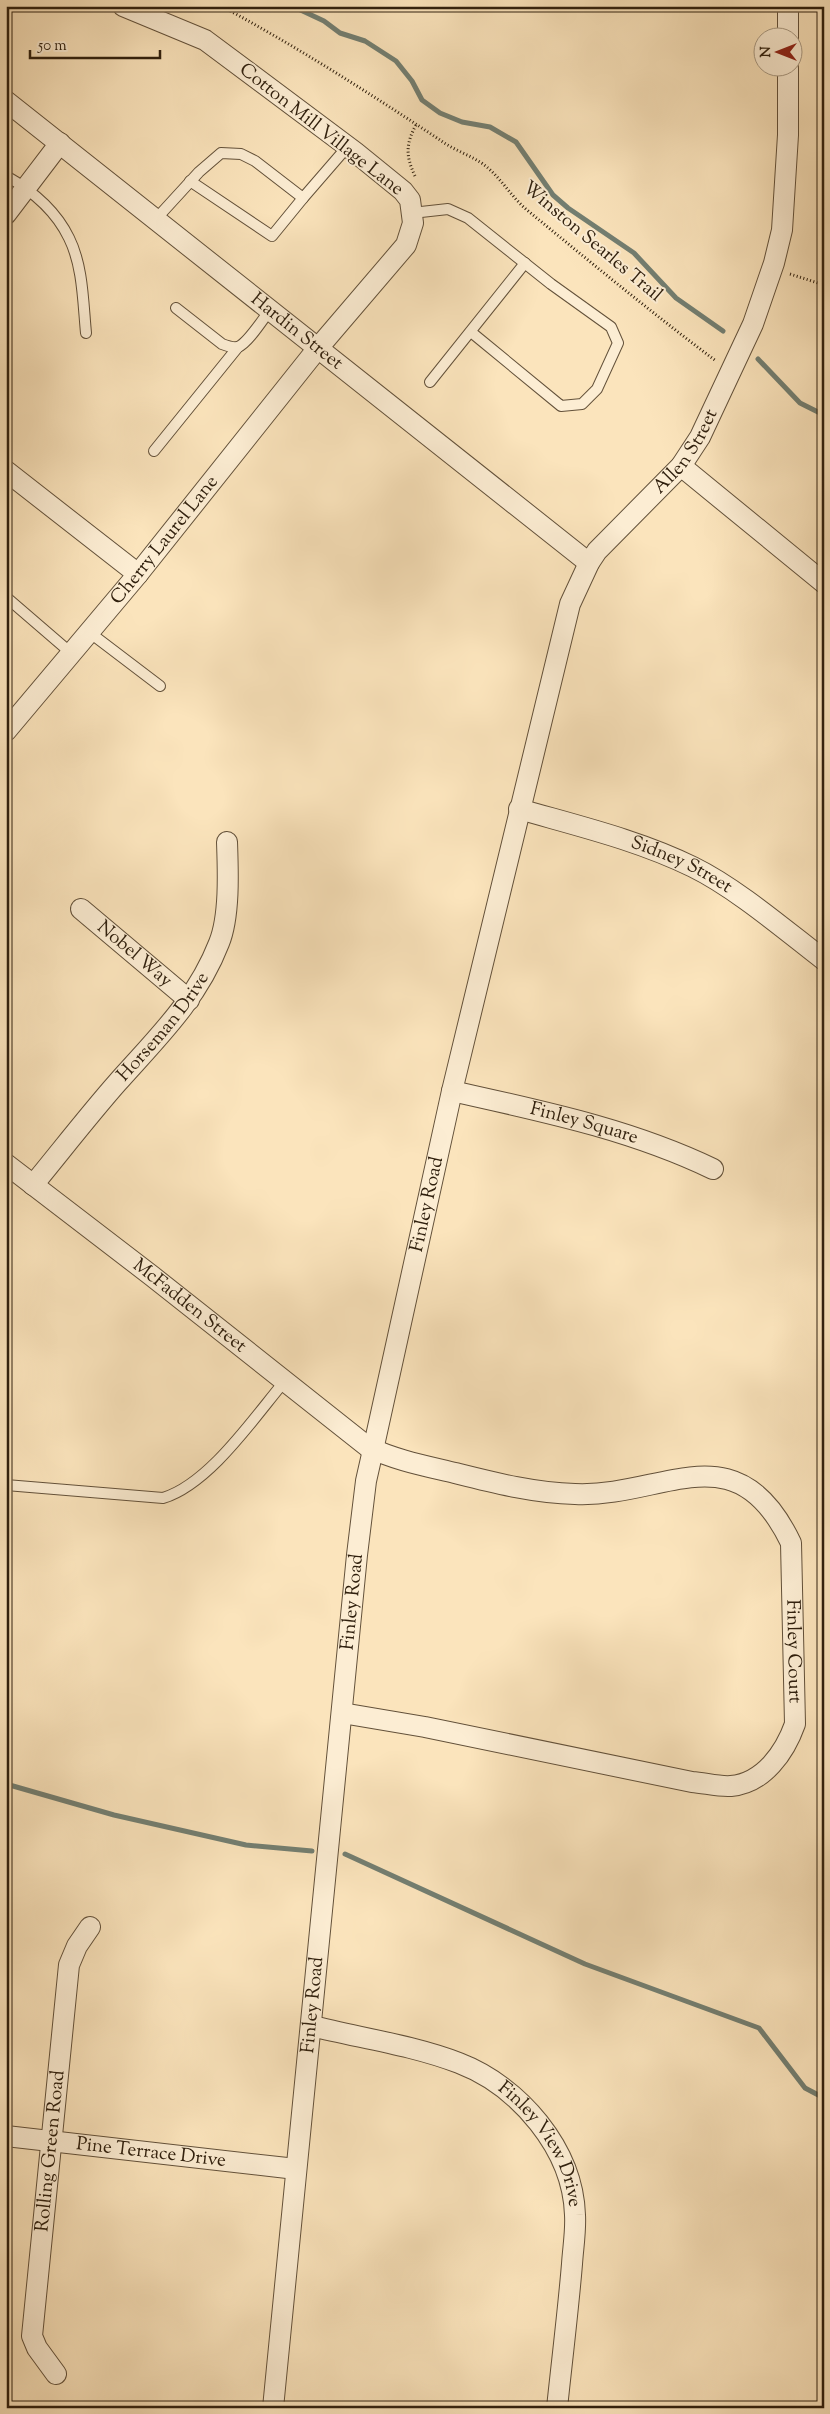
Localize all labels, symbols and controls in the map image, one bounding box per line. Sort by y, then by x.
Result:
scale bar [30,28,160,60]
north arrow [752,28,802,78]
text: 50 m [37,36,67,57]
text: N [757,46,777,58]
street label: Cotton Mill Village Lane [233,57,409,203]
street label: Winston Searles Trail [516,175,668,309]
street label: Hardin Street [245,286,349,377]
street label: Allen Street [647,404,725,500]
street label: Cherry Laurel Lane [104,470,225,611]
street label: Sidney Street [627,829,738,900]
street label: Nobel Way [91,914,179,994]
street label: Horseman Drive [111,967,216,1088]
street label: Finley Square [527,1096,642,1151]
street label: Finley Road [403,1154,451,1255]
street label: McFadden Street [127,1252,253,1360]
street label: Finley Road [334,1552,371,1651]
street label: Finley Court [779,1599,808,1704]
street label: Finley Road [295,1955,331,2054]
street label: Rolling Green Road [29,2069,72,2233]
street label: Finley View Drive [492,2075,588,2209]
street label: Pine Terrace Drive [75,2131,227,2174]

